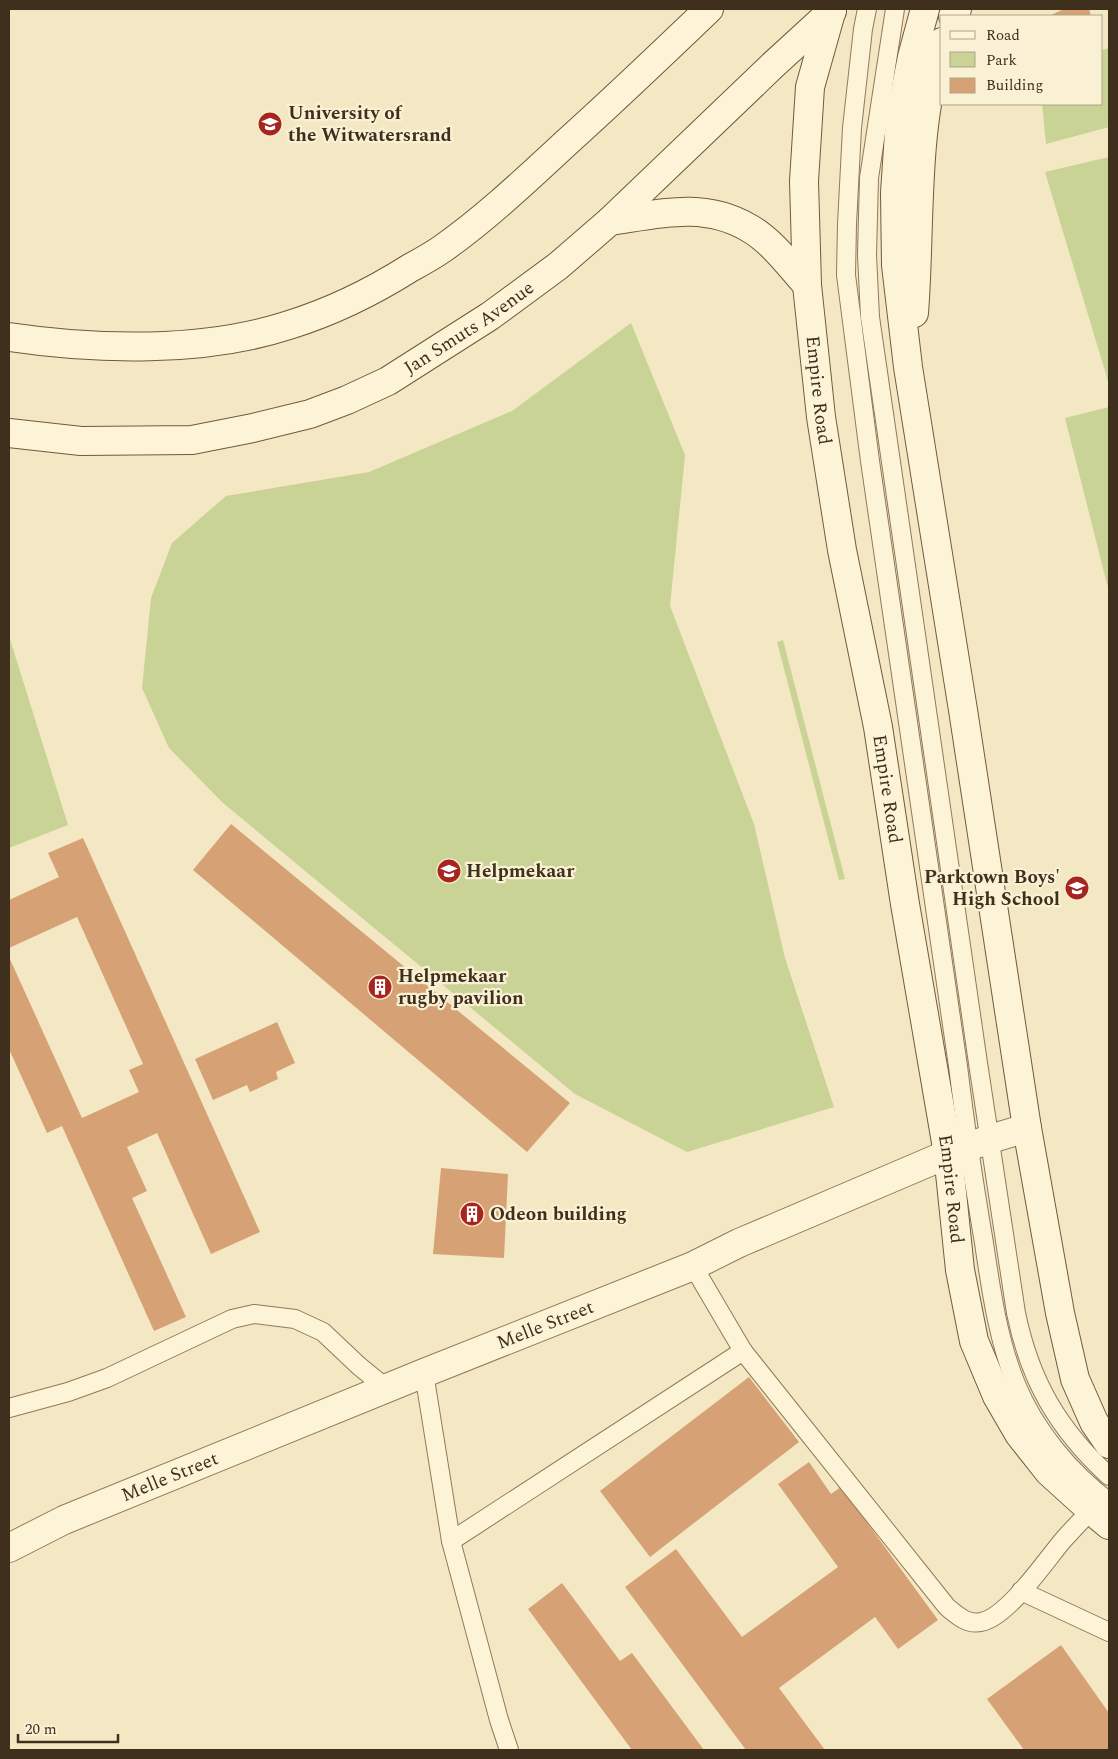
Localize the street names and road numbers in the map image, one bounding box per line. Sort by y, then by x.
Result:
street label: Jan Smuts Avenue [398,274,540,382]
street label: Empire Road [798,334,840,447]
street label: Empire Road [865,733,910,845]
street label: Empire Road [930,1132,972,1245]
street label: Melle Street [492,1292,598,1357]
street label: Melle Street [117,1444,223,1510]

